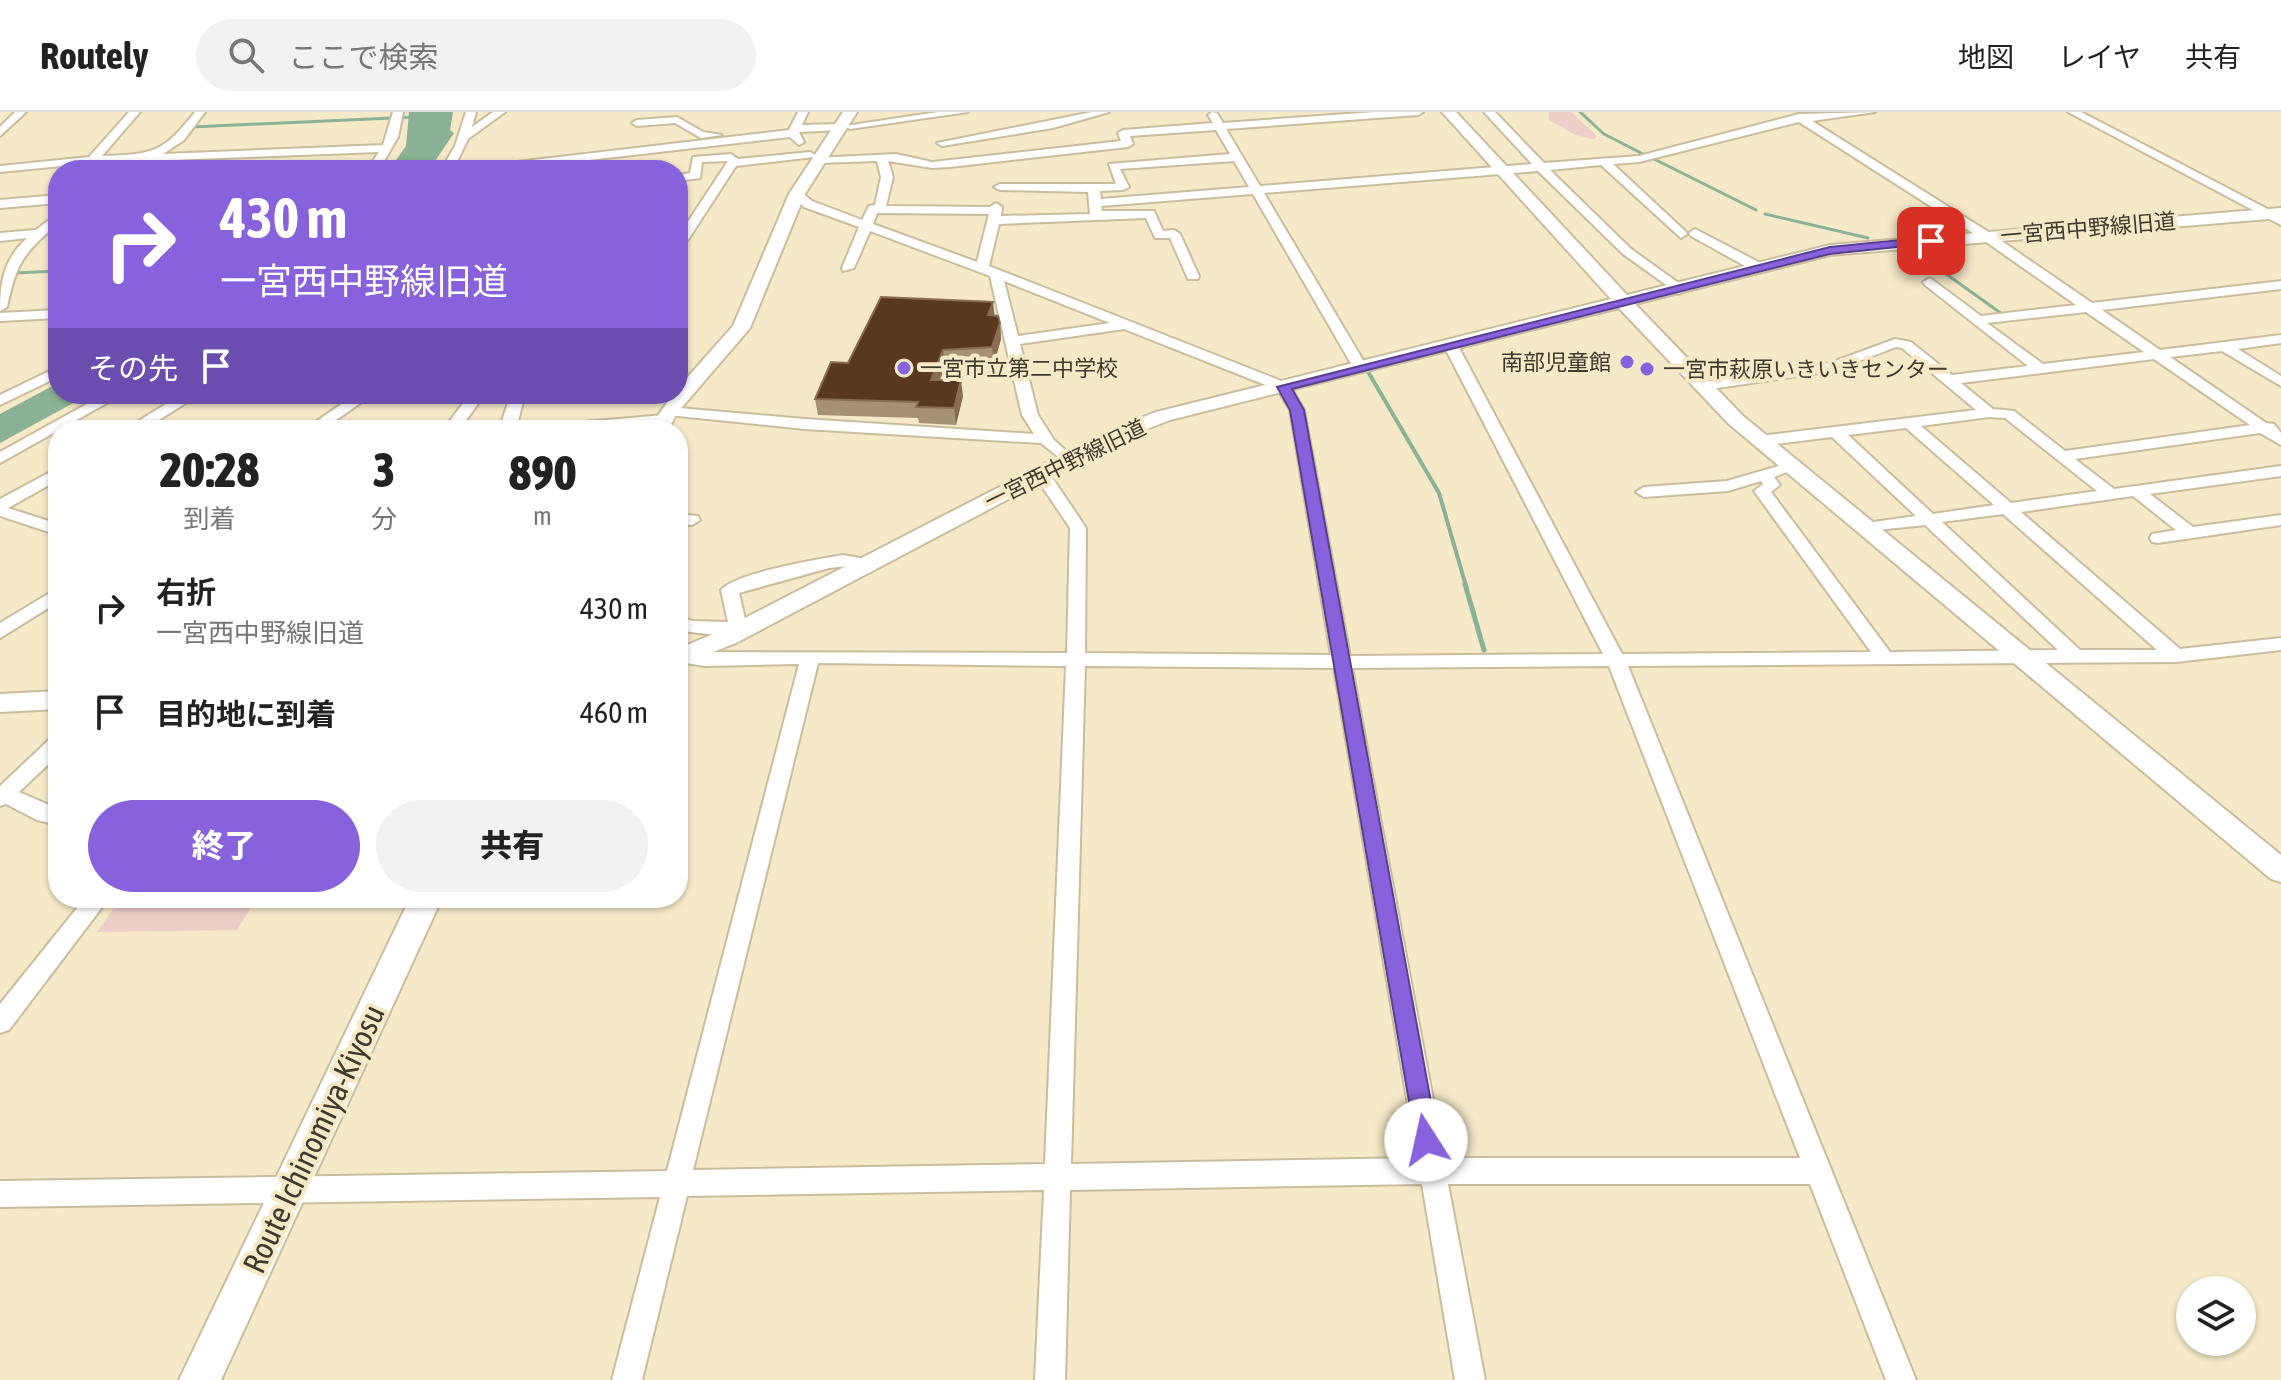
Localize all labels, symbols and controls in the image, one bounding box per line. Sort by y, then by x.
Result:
search box [196,19,756,91]
icon: search [224,33,268,77]
text: Routely [40,34,148,77]
text: ここで検索 [288,40,438,74]
text: 地図 [1958,41,2014,73]
text: レイヤ [2058,41,2141,73]
text: 共有 [2185,41,2241,73]
text: 430 m [220,186,347,250]
icon: right [88,192,192,296]
pin [1897,207,1965,275]
street label: 一宮西中野線旧道 [1999,207,2177,249]
icon: arrive [1909,219,1953,263]
text: 一宮西中野線旧道 [220,260,508,302]
icon: arrive [194,344,238,388]
place label: 南部児童館 [1501,349,1611,375]
text: その先 [88,351,178,385]
marker: 南部児童館 [1618,353,1636,371]
place label: 一宮市立第二中学校 [920,355,1118,381]
place label: 一宮市萩原いきいきセンター [1663,356,1949,382]
marker: 一宮市立第二中学校 [895,359,913,377]
marker: 一宮市萩原いきいきセンター [1638,360,1656,378]
street label: 一宮西中野線旧道 [980,414,1150,514]
text: 20:28 [160,442,259,497]
text: 3 [373,442,395,497]
text: 890 [509,445,576,500]
text: m [533,501,552,531]
text: 到着 [183,504,236,534]
text: 分 [371,504,397,534]
text: 右折 [156,575,216,609]
icon: right [88,586,132,630]
text: 430 m [580,591,648,625]
text: 一宮西中野線旧道 [156,618,364,648]
icon: arrive [88,690,132,734]
text: 460 m [580,695,648,729]
text: 目的地に到着 [156,697,336,731]
button: 終了 [88,800,360,892]
button: 共有 [376,800,648,892]
street label: Route Ichinomiya-Kiyosu [235,999,392,1279]
position arrow [1384,1098,1468,1182]
map controls [2176,1276,2256,1356]
button: layers [2176,1276,2256,1356]

